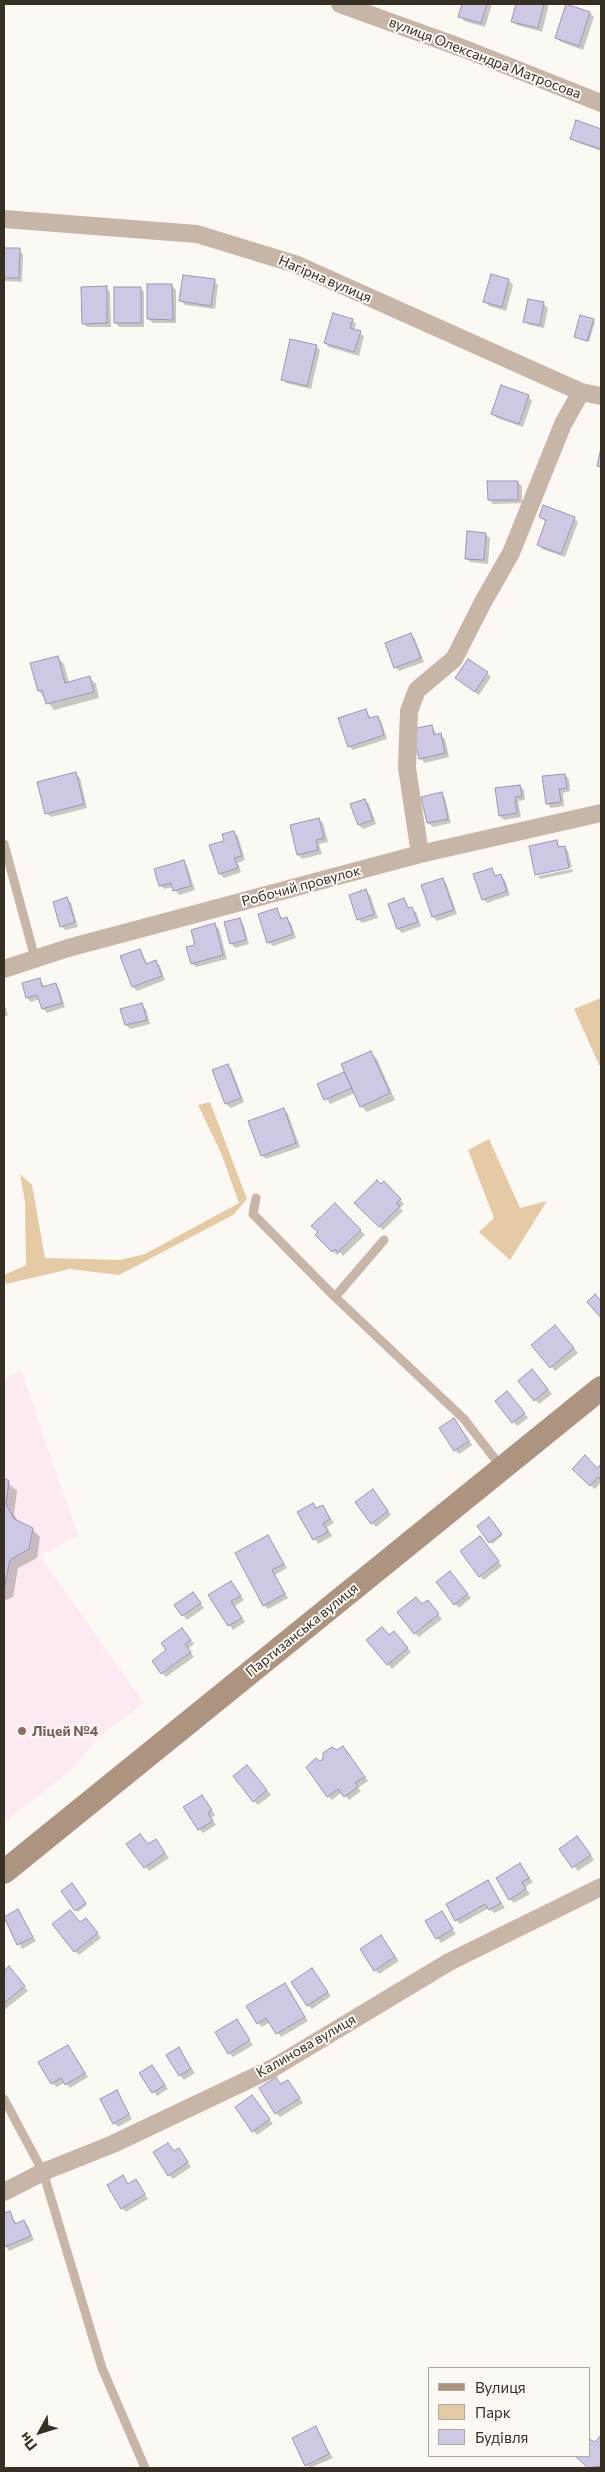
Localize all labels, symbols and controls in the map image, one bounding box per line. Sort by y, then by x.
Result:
street label: вулиця Олександра Матросова [387,14,583,102]
street label: Нагірна вулиця [276,252,374,306]
street label: Робочий провулок [240,862,362,910]
street label: Партизанська вулиця [242,1580,362,1680]
place label: Ліцей №4 [32,1723,98,1739]
marker: Ліцей №4 [16,1725,28,1737]
street label: Калинова вулиця [253,2011,359,2081]
legend [428,2367,590,2457]
text: Вулиця [475,2378,526,2396]
text: Парк [475,2403,511,2421]
north arrow [15,2407,65,2457]
text: Будівля [475,2428,528,2446]
text: Пн [16,2429,40,2454]

